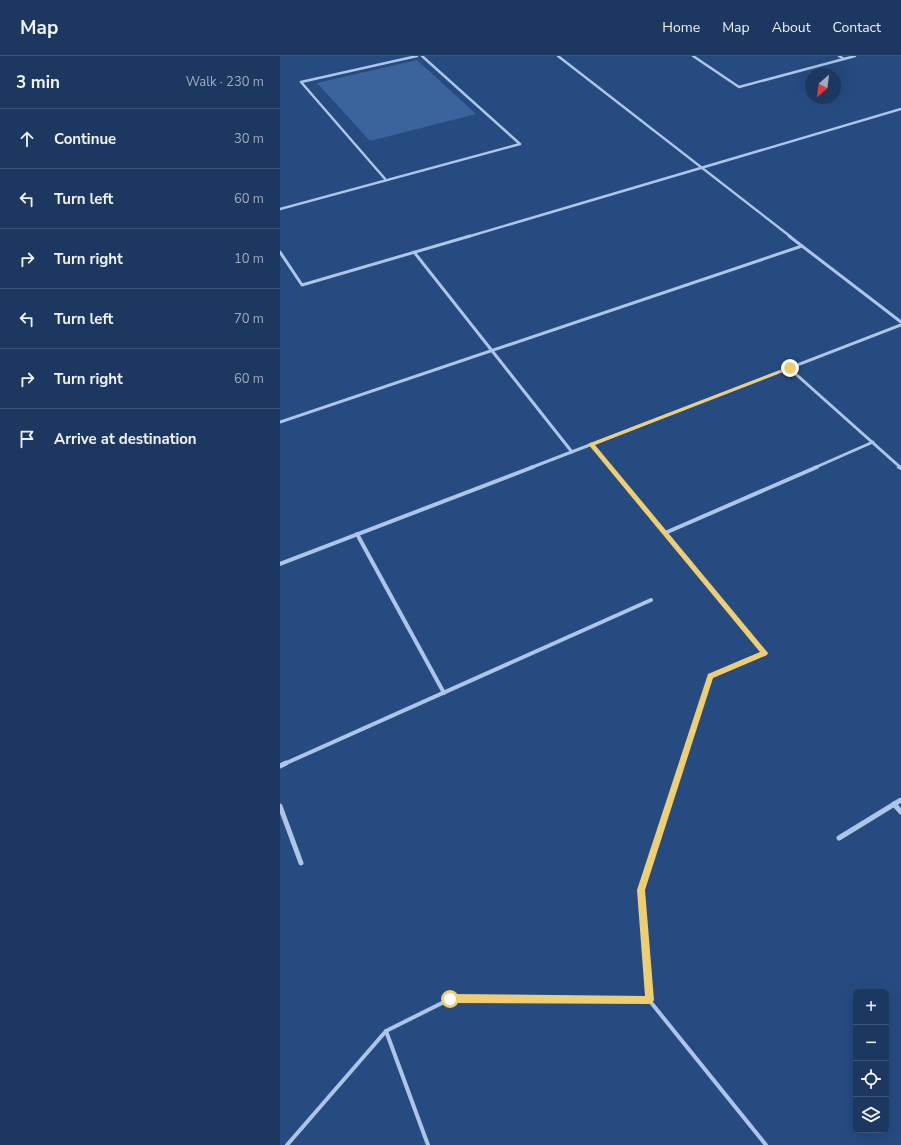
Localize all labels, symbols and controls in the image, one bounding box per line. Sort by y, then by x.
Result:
text: Map [20,15,58,41]
text: Home [662,18,700,37]
text: Map [722,18,750,37]
text: About [772,18,811,37]
text: Contact [833,18,881,37]
north arrow [805,68,841,104]
text: 3 min [16,71,60,94]
text: Walk · 230 m [186,73,264,91]
icon: ahead [16,128,38,150]
text: Continue [54,129,116,149]
text: 30 m [234,130,264,148]
icon: left [16,188,38,210]
text: Turn left [54,189,113,209]
text: 60 m [234,190,264,208]
icon: right [16,248,38,270]
text: Turn right [54,249,123,269]
text: 10 m [234,250,264,268]
icon: left [16,308,38,330]
text: Turn left [54,309,113,329]
text: 70 m [234,310,264,328]
route end [781,359,799,377]
icon: right [16,368,38,390]
text: Turn right [54,369,123,389]
text: 60 m [234,370,264,388]
icon: arrive [16,428,38,450]
text: Arrive at destination [54,429,197,449]
map controls [853,989,889,1133]
button: + [853,989,889,1025]
route start [441,990,459,1008]
button: − [853,1025,889,1061]
button: locate [853,1061,889,1097]
button: layers [853,1097,889,1133]

